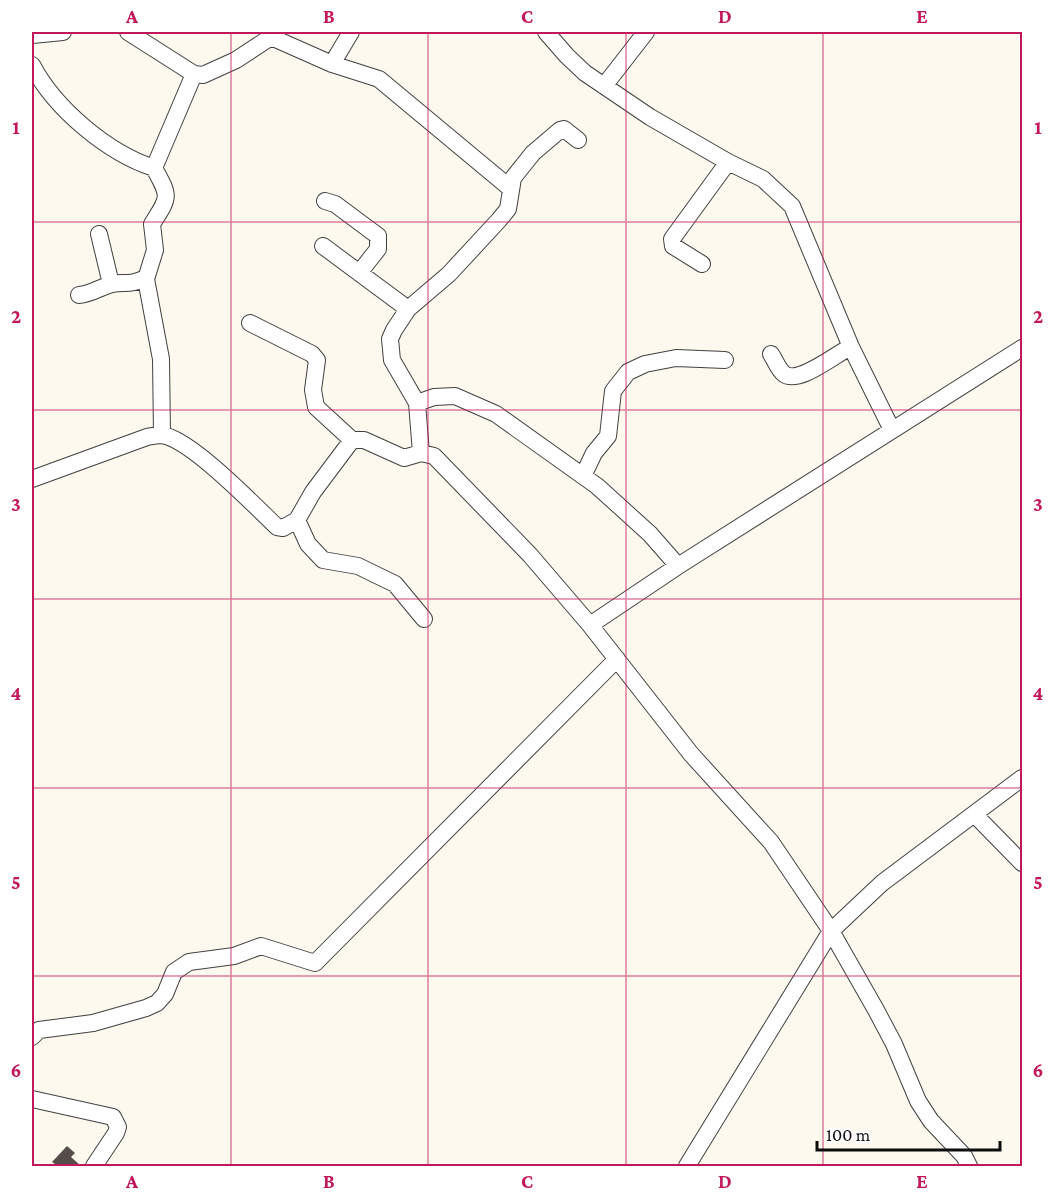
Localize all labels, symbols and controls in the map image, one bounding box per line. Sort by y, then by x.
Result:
text: A [125,5,139,27]
text: B [323,5,335,27]
text: C [521,5,533,27]
text: D [718,5,732,27]
text: E [916,5,928,27]
text: 1 [12,116,20,138]
text: 1 [1034,116,1042,138]
text: 2 [11,305,21,327]
text: 2 [1033,305,1043,327]
text: 3 [11,493,21,515]
text: 3 [1033,493,1043,515]
text: 4 [11,682,22,704]
text: 4 [1033,682,1044,704]
text: 5 [11,871,21,893]
text: 5 [1033,871,1043,893]
text: 6 [11,1059,21,1081]
text: 6 [1033,1059,1043,1081]
scale bar [817,1114,1000,1152]
text: 100 m [826,1125,871,1145]
text: A [125,1170,139,1192]
text: B [323,1170,335,1192]
text: C [521,1170,533,1192]
text: D [718,1170,732,1192]
text: E [916,1170,928,1192]

